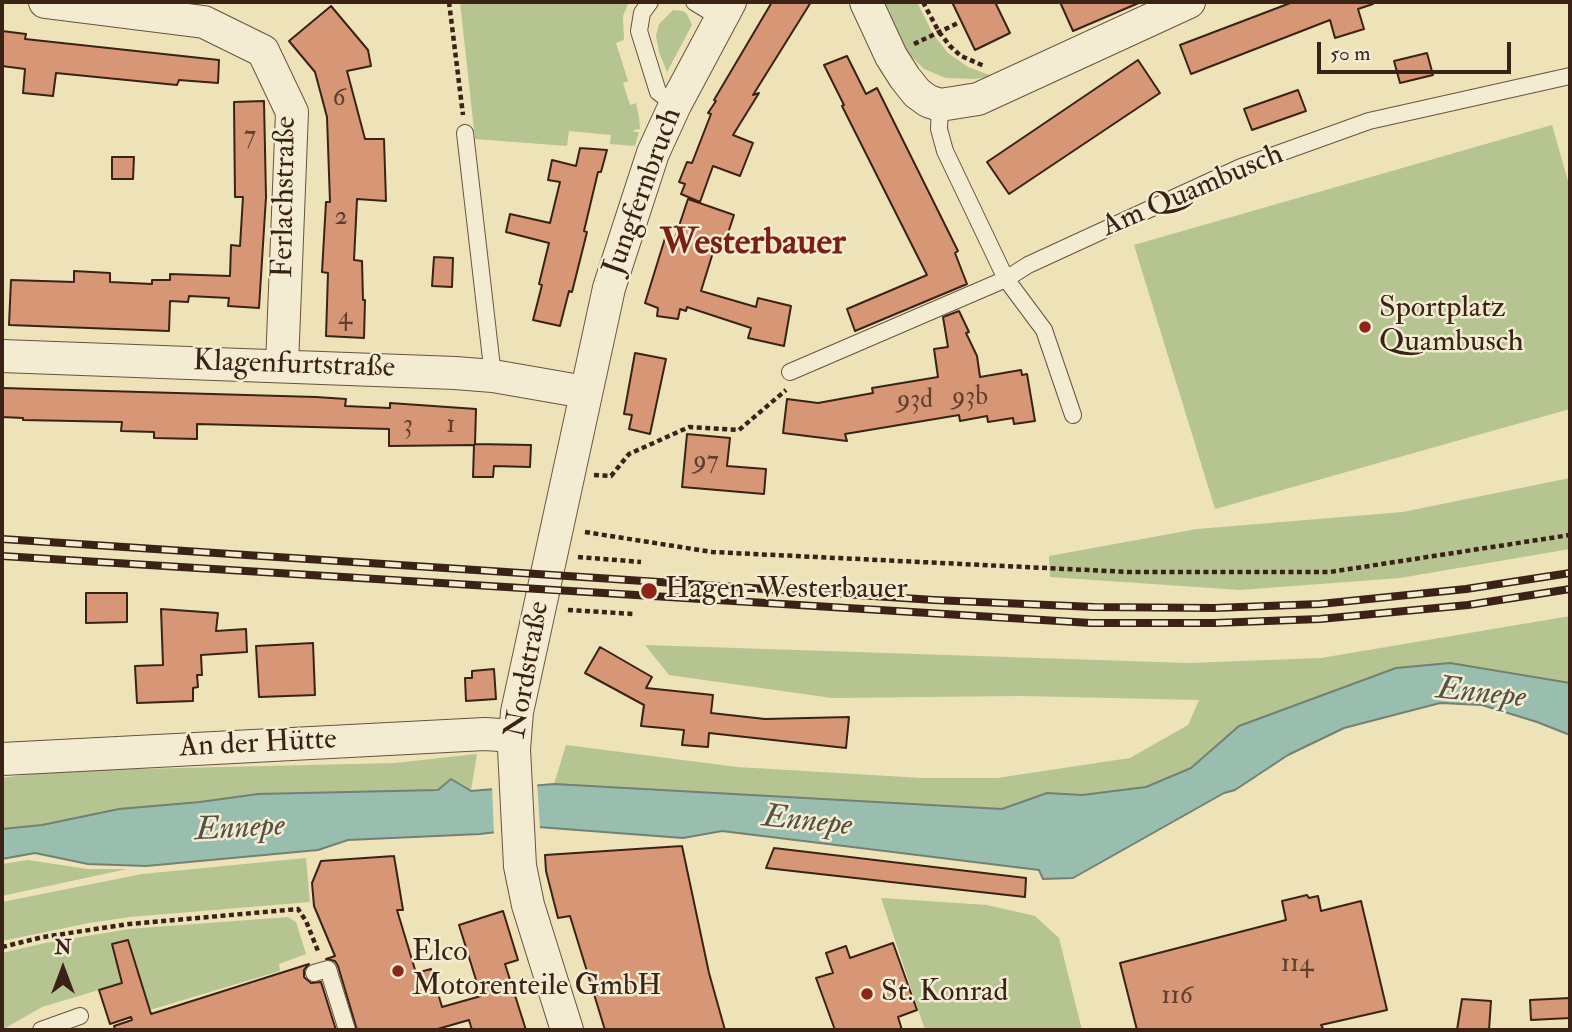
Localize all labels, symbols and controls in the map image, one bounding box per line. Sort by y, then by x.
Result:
scale bar [1320,28,1514,72]
text: 50 m [1330,40,1371,67]
house number: 6 [332,83,346,115]
street label: Jungfernbruch [597,104,691,280]
street label: Ferlachstraße [267,116,305,278]
house number: 7 [244,121,256,153]
street label: Am Quambusch [1097,138,1289,246]
house number: 2 [334,202,348,234]
district label: Westerbauer [660,223,846,267]
place label: Sportplatz Quambusch [1379,292,1524,362]
house number: 4 [338,302,352,334]
marker: Sportplatz Quambusch [1357,319,1373,335]
street label: Klagenfurtstraße [192,344,396,388]
house number: 93b [952,382,988,414]
house number: 93d [897,385,933,417]
house number: 3 [403,410,413,442]
house number: 1 [446,410,456,442]
house number: 97 [693,446,719,478]
place label: Hagen-Westerbauer [665,573,908,609]
marker: Hagen-Westerbauer [639,581,659,601]
street label: Nordstraße [499,599,559,741]
water label: Ennepe [1434,671,1528,719]
street label: An der Hütte [178,723,338,767]
water label: Ennepe [760,799,854,847]
water label: Ennepe [194,808,286,852]
north arrow [28,934,98,1004]
text: N [54,936,72,960]
place label: Elco Motorenteile GmbH [412,936,662,1006]
house number: 114 [1281,949,1313,981]
marker: Elco Motorenteile GmbH [390,963,406,979]
place label: St. Konrad [881,976,1008,1012]
house number: 116 [1161,981,1193,1013]
marker: St. Konrad [859,986,875,1002]

